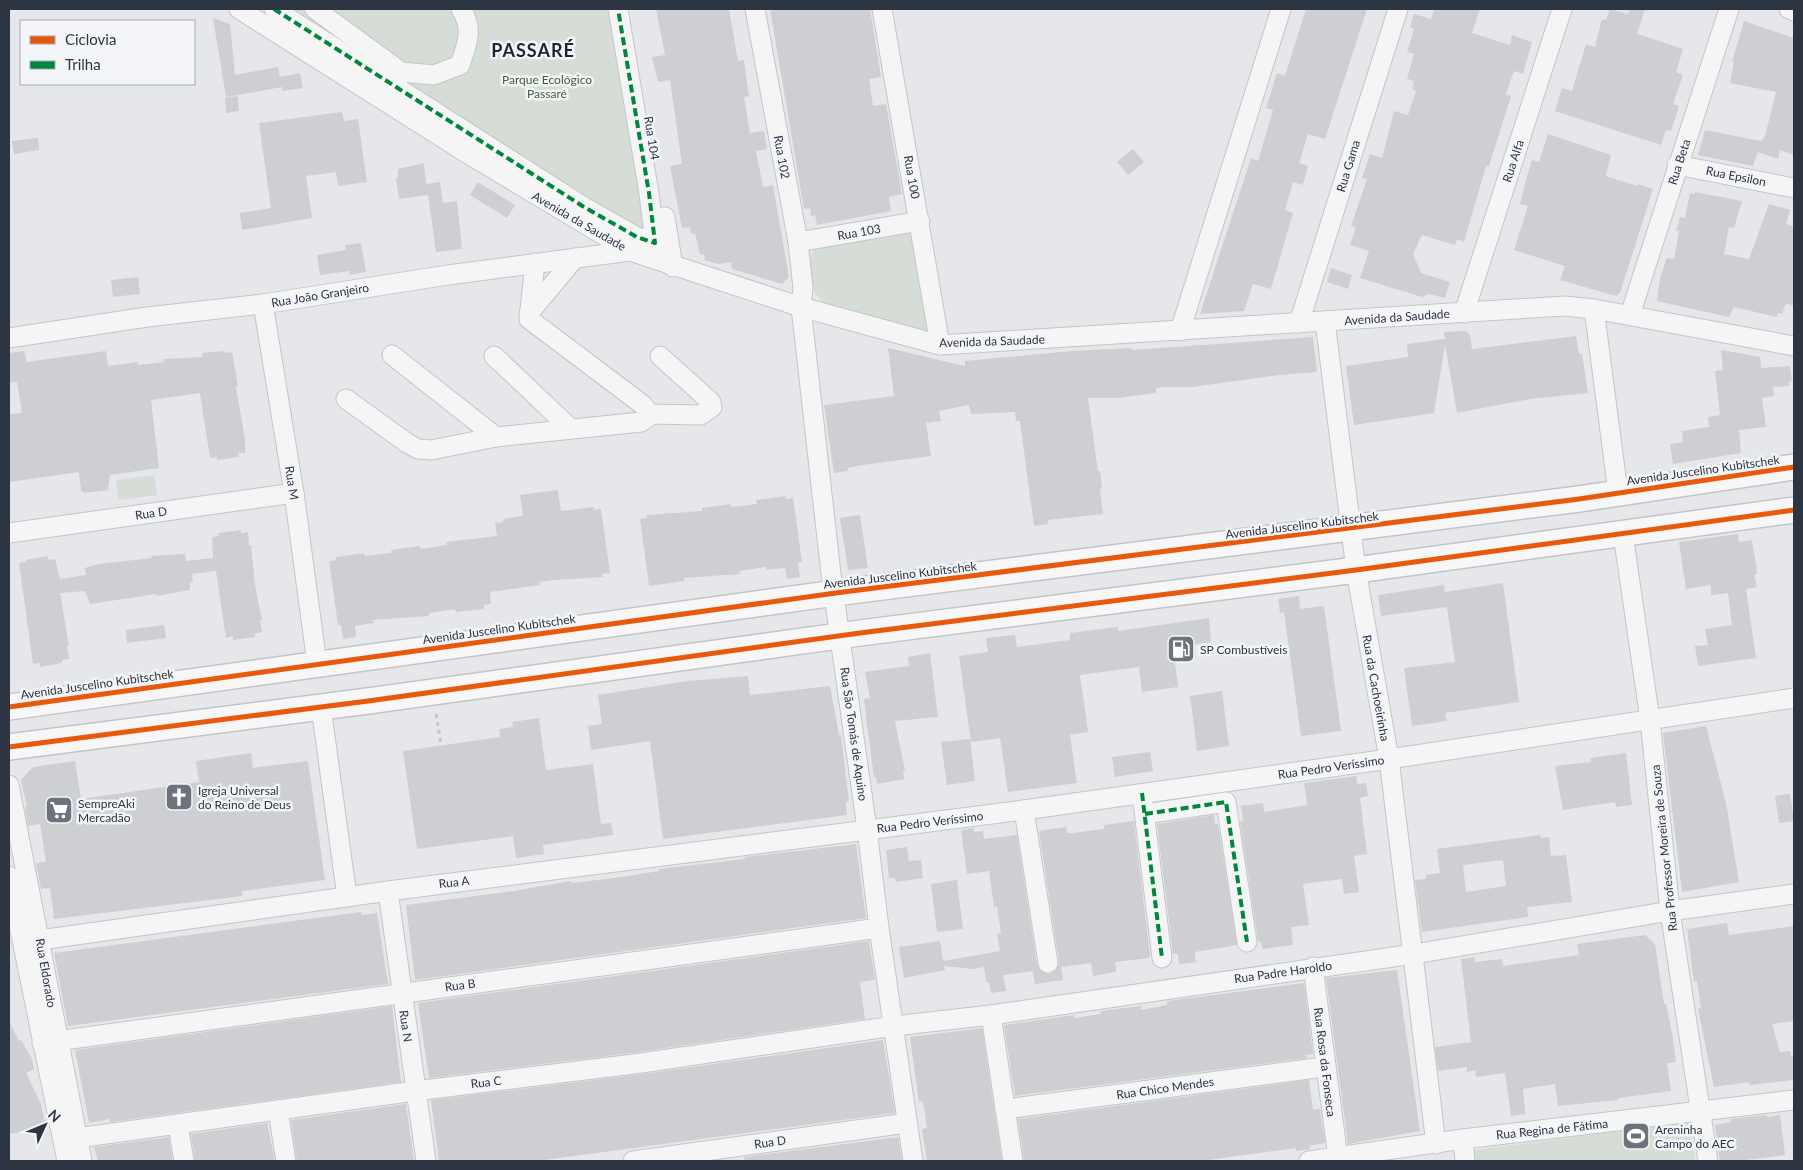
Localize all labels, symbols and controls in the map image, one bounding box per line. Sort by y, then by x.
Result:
legend [20,20,195,85]
text: Ciclovia [65,30,116,48]
district label: PASSARÉ [491,39,575,61]
text: Trilha [65,55,101,73]
park label: Parque Ecológico Passaré [502,72,592,101]
street label: Rua 104 [641,115,663,161]
street label: Rua 102 [771,134,793,180]
street label: Rua Beta [1665,137,1693,187]
street label: Rua Gama [1333,138,1363,194]
street label: Rua Alfa [1499,138,1527,184]
street label: Rua 100 [901,154,923,200]
street label: Rua Epsilon [1705,163,1767,189]
street label: Avenida da Saudade [529,188,629,254]
street label: Rua 103 [836,221,882,243]
street label: Rua João Granjeiro [270,280,370,310]
street label: Avenida da Saudade [1344,306,1450,328]
street label: Avenida da Saudade [939,332,1045,350]
street label: Avenida Juscelino Kubitschek [1626,452,1781,488]
street label: Rua M [282,465,302,501]
street label: Rua D [134,503,168,523]
street label: Avenida Juscelino Kubitschek [1225,508,1380,542]
street label: Avenida Juscelino Kubitschek [823,558,978,592]
street label: Avenida Juscelino Kubitschek [422,611,577,647]
fuel station icon: SP Combustíveis [1166,634,1196,664]
street label: Rua da Cachoeirinha [1359,634,1393,742]
place label: SP Combustíveis [1200,642,1287,657]
street label: Avenida Juscelino Kubitschek [20,666,175,702]
street label: Rua São Tomás de Aquino [837,666,871,802]
street label: Rua Pedro Veríssimo [1277,752,1385,782]
street label: Rua Professor Moreira de Souza [1648,764,1680,932]
church icon: Igreja Universal do Reino de Deus [164,782,194,812]
place label: Igreja Universal do Reino de Deus [198,783,291,812]
supermarket icon: SempreAki Mercadão [44,795,74,825]
place label: SempreAki Mercadão [78,796,135,825]
street label: Rua Pedro Veríssimo [876,808,984,836]
street label: Rua A [438,873,471,891]
street label: Rua Eldorado [33,937,59,1009]
street label: Rua Padre Haroldo [1233,958,1333,986]
street label: Rua B [444,975,477,995]
street label: Rua Rosa da Fonseca [1311,1007,1339,1117]
street label: Rua N [396,1009,416,1043]
street label: Rua C [470,1073,502,1091]
street label: Rua Chico Mendes [1115,1074,1215,1102]
north arrow [20,1100,70,1150]
text: N [45,1106,65,1125]
street label: Rua Regina de Fátima [1495,1116,1609,1142]
sports icon: Areninha Campo do AEC [1621,1121,1651,1151]
place label: Areninha Campo do AEC [1655,1122,1735,1151]
street label: Rua D [753,1132,787,1152]

